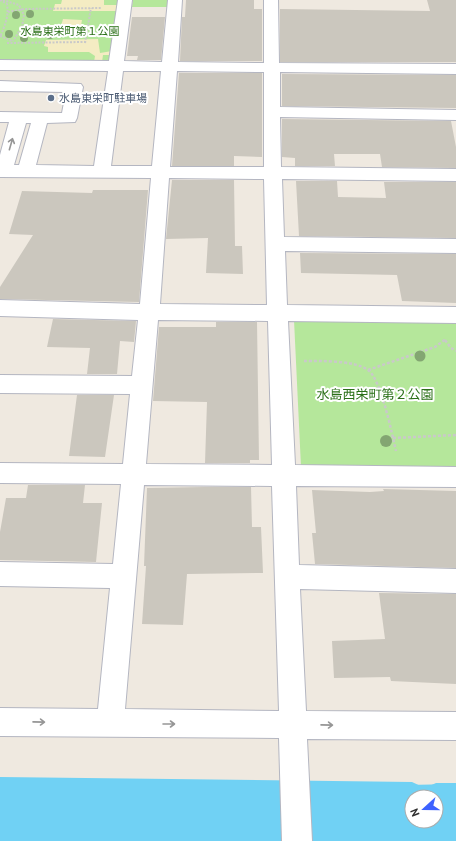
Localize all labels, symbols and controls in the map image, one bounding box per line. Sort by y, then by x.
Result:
park label: 水島東栄町第１公園 [21,24,120,38]
place label: 水島東栄町駐車場 [59,91,147,105]
marker: 水島東栄町駐車場 [46,93,56,103]
one-way arrow [8,138,15,151]
park label: 水島西栄町第２公園 [316,386,434,403]
one-way arrow [32,718,45,726]
one-way arrow [162,720,175,728]
one-way arrow [320,721,333,729]
north arrow [404,789,444,829]
text: N [407,807,422,818]

